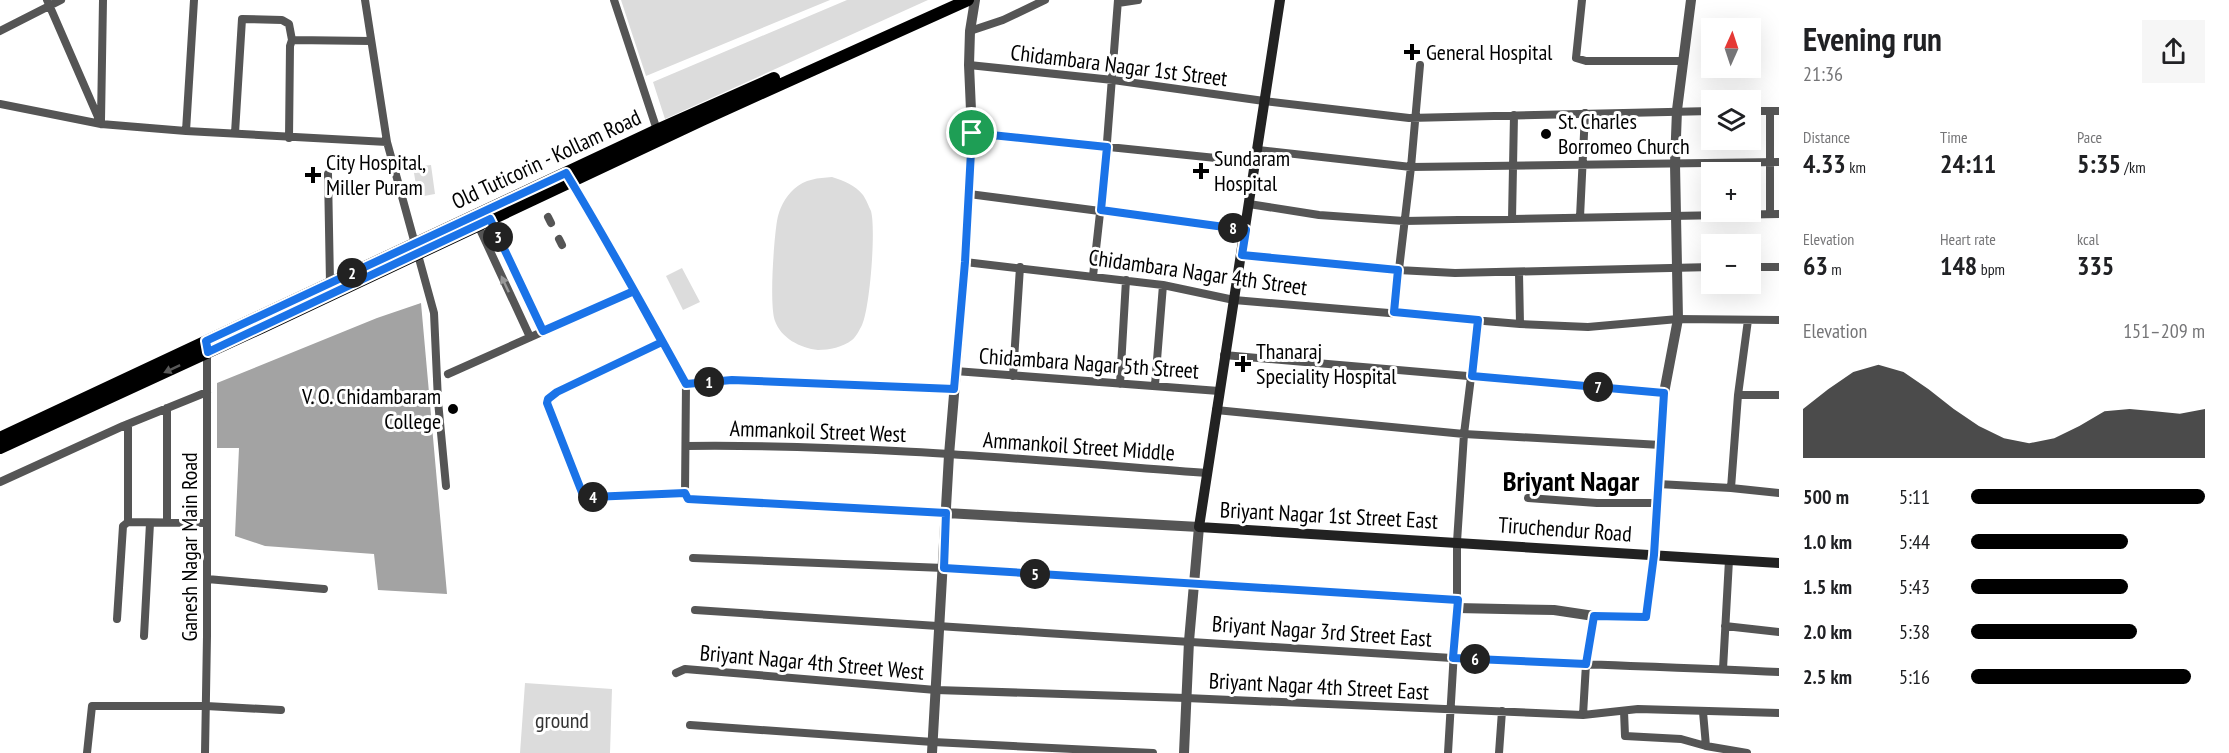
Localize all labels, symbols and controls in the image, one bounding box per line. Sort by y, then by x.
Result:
text: Evening run [1803,17,1942,60]
north arrow [1701,18,1761,78]
map controls [1701,18,1761,294]
button: share [2142,20,2205,83]
street label: Chidambara Nagar 1st Street [1009,38,1229,92]
place label: General Hospital [1426,38,1553,66]
marker: General Hospital [1403,43,1421,61]
text: 21:36 [1803,61,1843,87]
button: layers [1701,90,1761,150]
street label: Old Tuticorin - Kollam Road [447,103,645,215]
pin [946,107,997,158]
place label: St. Charles Borromeo Church [1558,107,1690,160]
icon: arrive [955,116,988,149]
marker: St. Charles Borromeo Church [1539,127,1553,141]
text: Distance [1803,127,1850,147]
text: Time [1940,127,1968,147]
text: Pace [2077,127,2102,147]
place label: Sundaram Hospital [1214,144,1290,197]
text: 4.33 [1803,147,1846,180]
text: 24:11 [1940,147,1996,180]
text: 5:35 [2077,147,2121,180]
place label: City Hospital, Miller Puram [326,148,426,201]
text: km [1846,157,1866,177]
text: /km [2121,157,2146,177]
marker: Sundaram Hospital [1192,162,1210,180]
button: + [1701,162,1761,222]
marker: City Hospital, Miller Puram [304,166,322,184]
pin: 8 [1218,213,1248,243]
text: 8 [1229,218,1237,238]
pin: 3 [483,222,513,252]
text: 3 [494,227,502,247]
text: Elevation [1803,229,1854,249]
text: Heart rate [1940,229,1996,249]
text: kcal [2077,229,2099,249]
button: − [1701,234,1761,294]
street label: Chidambara Nagar 4th Street [1087,243,1309,301]
text: 63 [1803,249,1828,282]
text: 148 [1940,249,1977,282]
text: 335 [2077,249,2114,282]
pin: 2 [337,258,367,288]
text: m [1828,259,1842,279]
text: bpm [1977,259,2005,279]
text: 2 [348,263,356,283]
one-way arrow [500,275,510,293]
text: Elevation [1803,318,1867,344]
text: 151–209 m [2123,318,2205,344]
place label: Thanaraj Speciality Hospital [1256,337,1397,390]
street label: Chidambara Nagar 5th Street [978,341,1200,385]
marker: Thanaraj Speciality Hospital [1234,355,1252,373]
one-way arrow [163,364,180,373]
pin: 1 [694,367,724,397]
text: 1 [705,372,713,392]
pin: 7 [1583,372,1613,402]
text: 7 [1594,377,1602,397]
place label: V. O. Chidambaram College [301,382,441,435]
marker: V. O. Chidambaram College [446,402,460,416]
street label: Ammankoil Street West [729,414,907,448]
street label: Ammankoil Street Middle [982,425,1176,467]
street label: Ganesh Nagar Main Road [175,452,203,642]
district label: Briyant Nagar [1503,462,1640,499]
pin: 4 [578,482,608,512]
text: 500 m [1803,484,1849,510]
text: 5:11 [1899,484,1930,510]
text: 4 [589,487,597,507]
street label: Briyant Nagar 1st Street East [1219,495,1439,535]
street label: Tiruchendur Road [1497,510,1633,548]
text: 1.0 km [1803,529,1852,555]
text: 5:44 [1899,529,1930,555]
pin: 5 [1020,559,1050,589]
text: 5 [1031,564,1039,584]
text: 1.5 km [1803,574,1852,600]
text: 5:43 [1899,574,1930,600]
street label: Briyant Nagar 3rd Street East [1211,609,1433,653]
text: 2.0 km [1803,619,1852,645]
text: 5:38 [1899,619,1930,645]
street label: Briyant Nagar 4th Street West [699,638,925,686]
pin: 6 [1460,644,1490,674]
text: 6 [1471,649,1479,669]
text: 2.5 km [1803,664,1852,690]
text: 5:16 [1899,664,1930,690]
street label: Briyant Nagar 4th Street East [1208,666,1430,706]
park label: ground [535,706,589,734]

